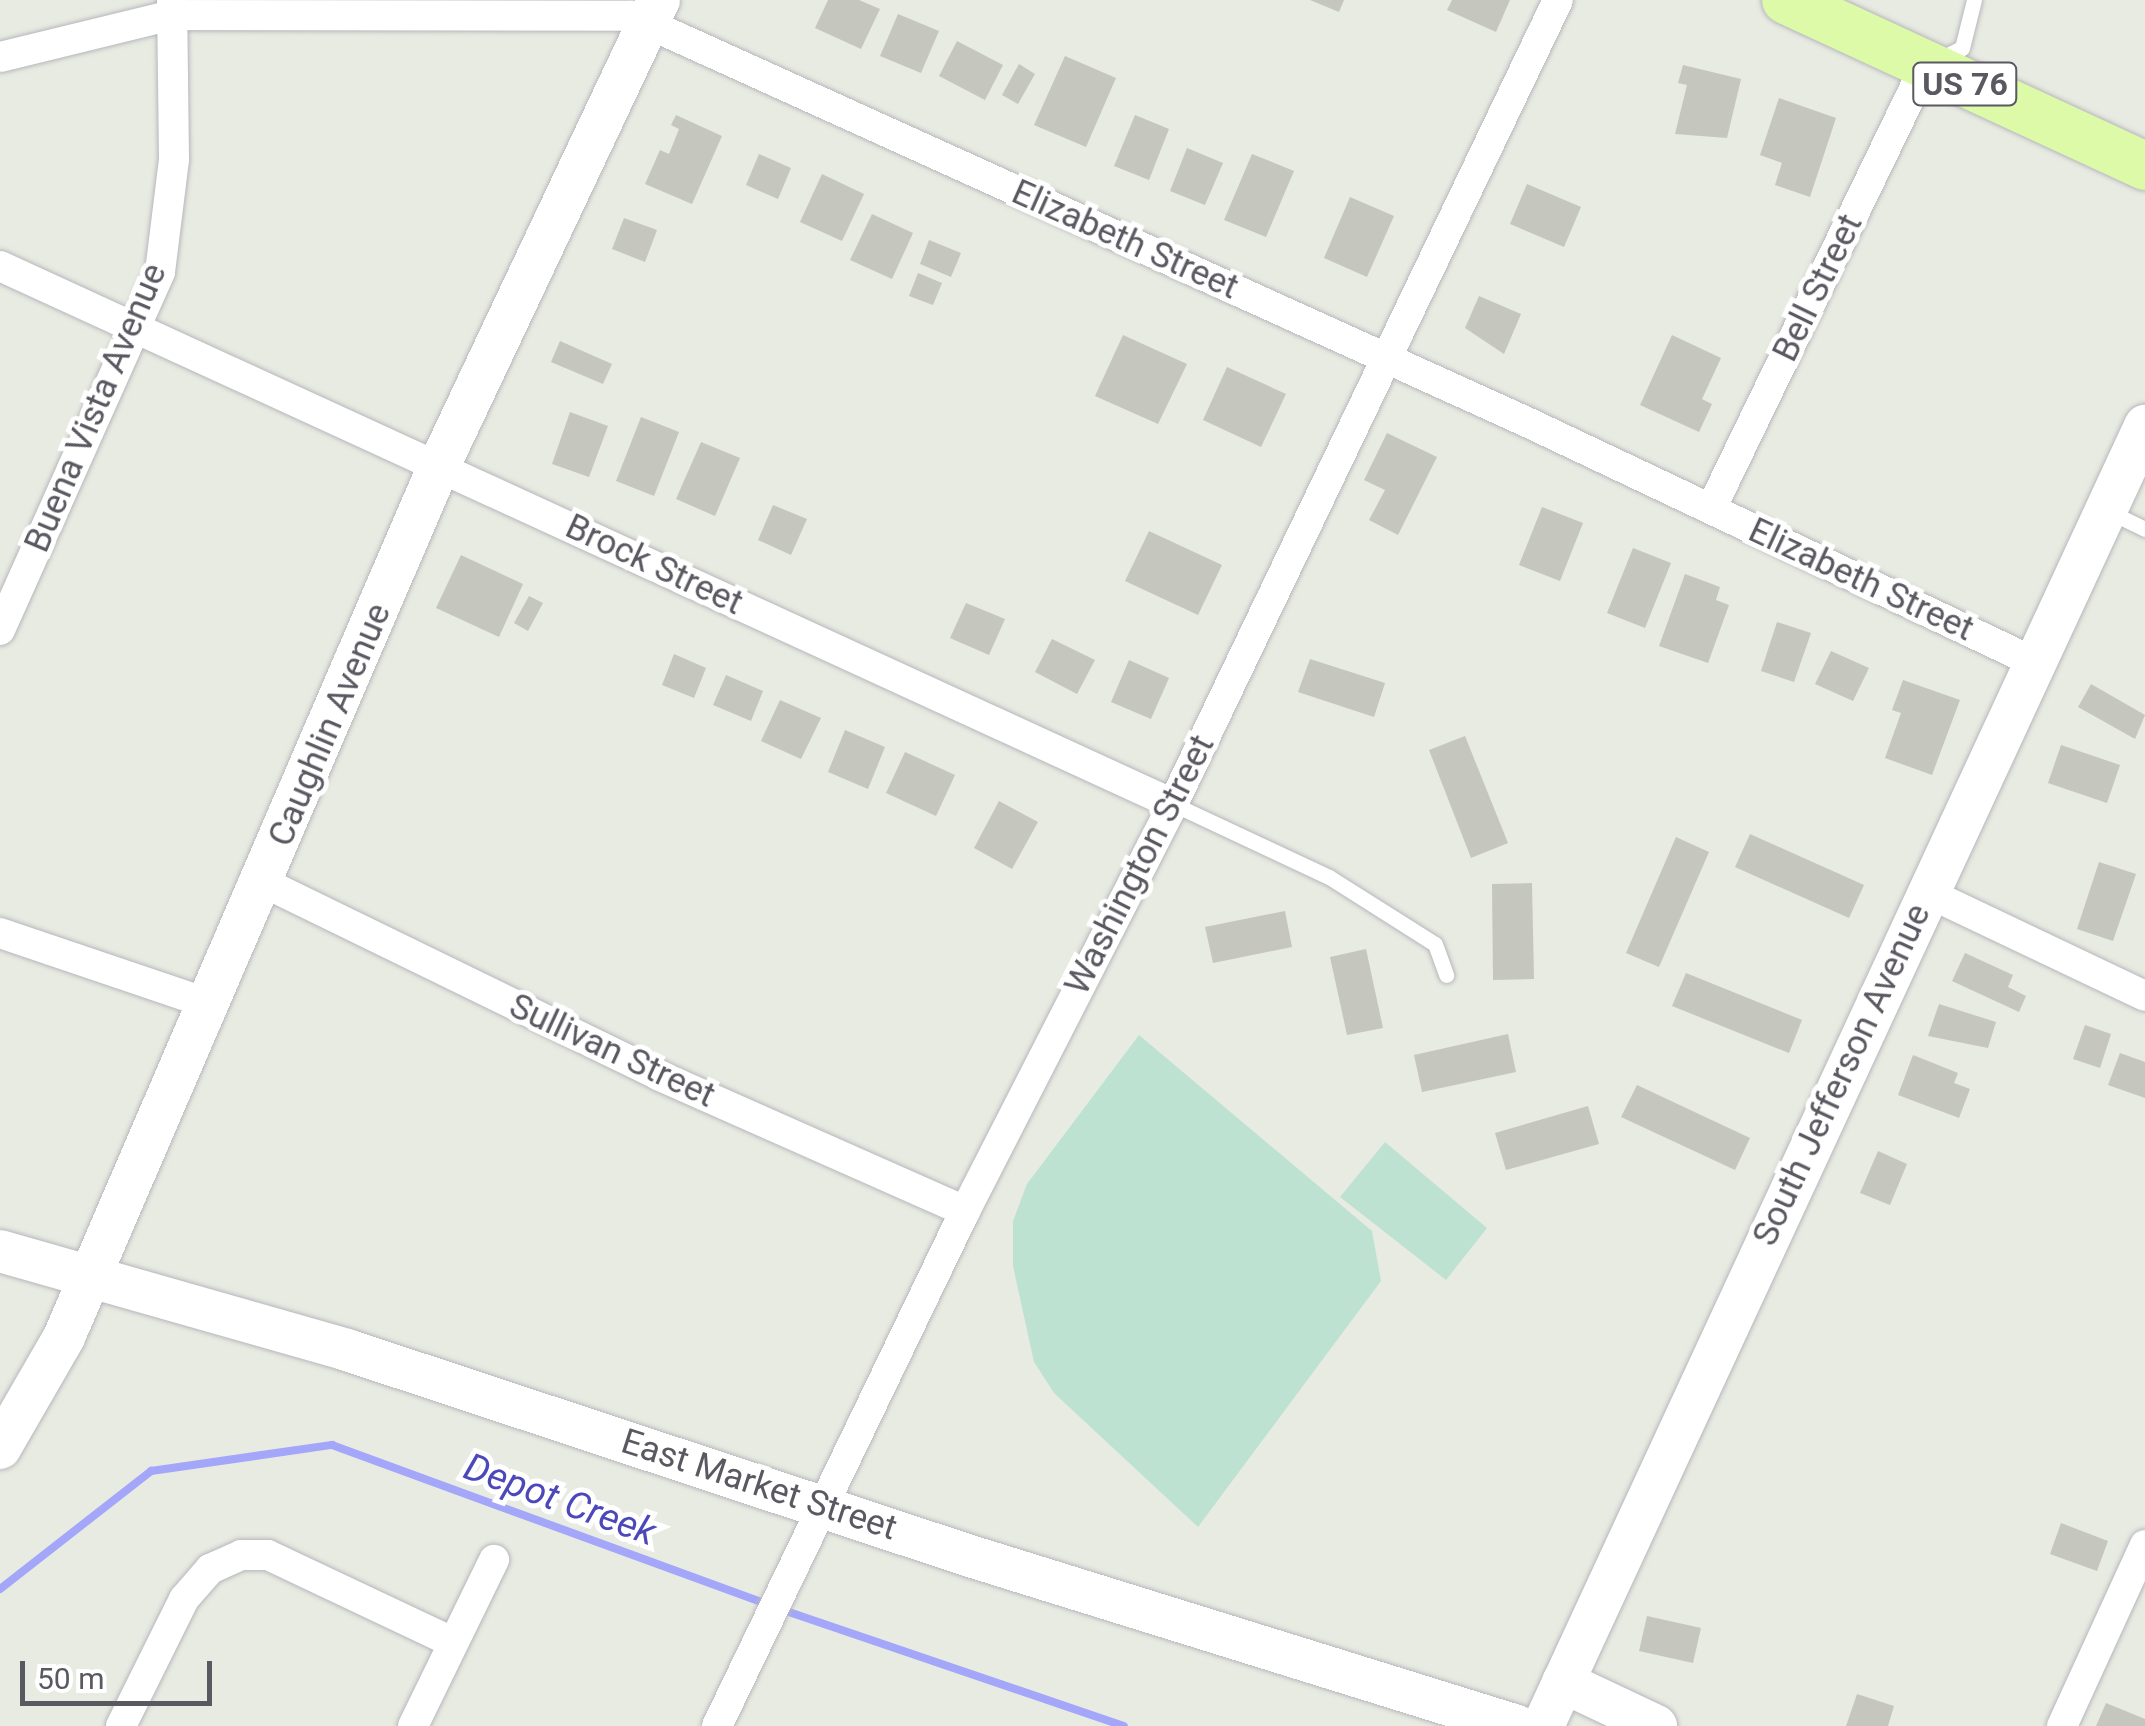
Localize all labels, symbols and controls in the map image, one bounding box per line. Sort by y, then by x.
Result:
road number: US 76 [1910,57,2020,111]
street label: Elizabeth Street [1005,171,1245,309]
street label: Bell Street [1764,208,1872,368]
street label: Buena Vista Avenue [16,257,176,559]
street label: Brock Street [559,506,749,624]
street label: Elizabeth Street [1742,510,1980,650]
street label: Caughlin Avenue [260,597,400,853]
street label: Washington Street [1056,728,1224,1002]
street label: South Jefferson Avenue [1744,897,1940,1253]
street label: Sullivan Street [503,985,721,1117]
street label: East Market Street [616,1421,902,1549]
water label: Depot Creek [458,1444,662,1556]
scale bar [25,1641,218,1703]
text: 50 m [37,1661,104,1696]

